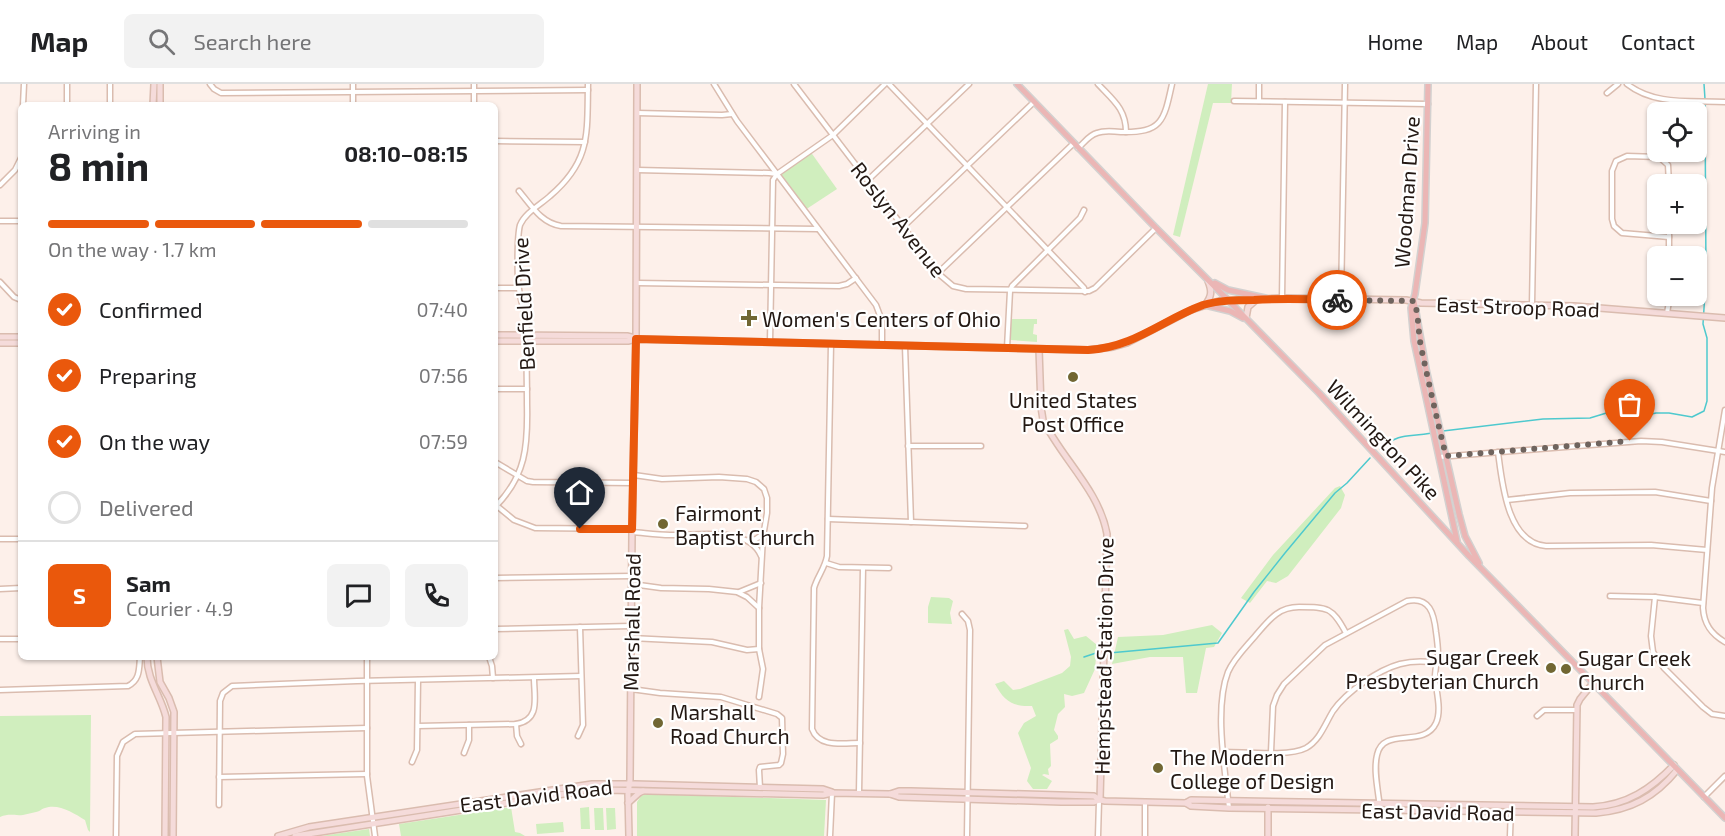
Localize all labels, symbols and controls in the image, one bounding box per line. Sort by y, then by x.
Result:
search box [124,14,544,68]
text: Map [30,24,88,58]
icon: search [145,25,178,58]
text: Search here [193,28,312,54]
text: Home [1367,29,1423,54]
text: Map [1456,29,1498,54]
text: About [1531,29,1588,54]
text: Contact [1621,29,1695,54]
map controls [1647,102,1707,306]
button: locate [1647,102,1707,162]
street label: Woodman Drive [1388,115,1424,269]
text: Arriving in [48,119,141,143]
text: 08:10–08:15 [344,140,468,166]
text: 8 min [48,142,149,189]
street label: Roslyn Avenue [846,156,952,282]
button: + [1647,174,1707,234]
text: On the way · 1.7 km [48,237,217,261]
street label: Benfield Drive [507,237,539,371]
button: − [1647,246,1707,306]
courier [1307,270,1367,330]
icon: bike [1321,284,1354,317]
street label: East Stroop Road [1436,291,1600,321]
icon: check [48,293,81,326]
text: Confirmed [99,296,203,322]
text: 07:40 [417,297,468,321]
place label: Women's Centers of Ohio [762,306,1001,331]
marker: Women's Centers of Ohio [740,309,758,327]
icon: check [48,359,81,392]
text: Preparing [99,362,197,388]
text: 07:56 [419,363,468,387]
marker: United States Post Office [1066,370,1080,384]
street label: Wilmington Pike [1322,374,1446,504]
pin [1604,379,1655,441]
place label: United States Post Office [1009,387,1137,436]
icon: bag [1613,388,1646,421]
icon: check [48,425,81,458]
text: On the way [99,428,210,454]
text: 07:59 [419,429,468,453]
pin [554,467,605,529]
icon: home [563,476,596,509]
text: Delivered [99,494,194,520]
place label: Fairmont Baptist Church [675,500,815,549]
marker: Fairmont Baptist Church [656,517,670,531]
street label: Hempstead Station Drive [1088,537,1118,775]
street label: Marshall Road [617,553,645,691]
button: chat [327,564,390,627]
button: phone [405,564,468,627]
text: Sam [126,570,171,596]
text: S [73,582,86,608]
text: Courier · 4.9 [126,596,233,620]
place label: Sugar Creek Presbyterian Church [1345,644,1539,693]
place label: Sugar Creek Church [1578,645,1691,694]
marker: Sugar Creek Presbyterian Church [1544,661,1558,675]
marker: Sugar Creek Church [1559,662,1573,676]
place label: Marshall Road Church [670,699,790,748]
marker: Marshall Road Church [651,716,665,730]
place label: The Modern College of Design [1170,744,1334,793]
marker: The Modern College of Design [1151,761,1165,775]
street label: East David Road [458,773,614,817]
street label: East David Road [1361,797,1515,825]

